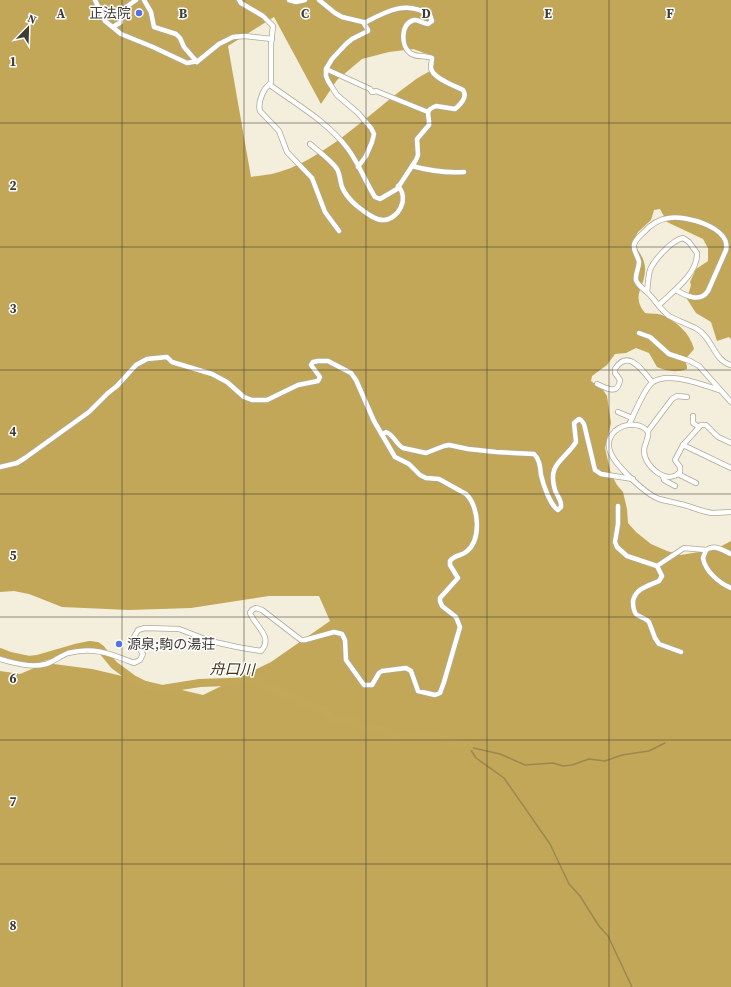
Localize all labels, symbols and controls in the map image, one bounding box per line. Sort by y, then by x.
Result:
place label: 正法院 [89,3,131,23]
text: A [57,5,66,22]
text: B [179,5,188,22]
text: C [301,5,309,22]
text: D [421,5,431,22]
text: E [544,5,552,22]
text: F [666,5,674,22]
north arrow [8,8,48,48]
marker: 正法院 [134,8,144,18]
text: N [25,11,38,28]
text: 1 [9,53,17,70]
text: 2 [9,177,17,194]
text: 3 [9,300,17,317]
text: 4 [9,423,17,440]
text: 5 [9,547,17,564]
place label: 源泉;駒の湯荘 [127,634,215,654]
marker: 源泉;駒の湯荘 [114,639,124,649]
water label: 舟口川 [209,658,257,680]
text: 6 [9,670,17,687]
text: 7 [9,793,17,810]
text: 8 [9,917,17,934]

